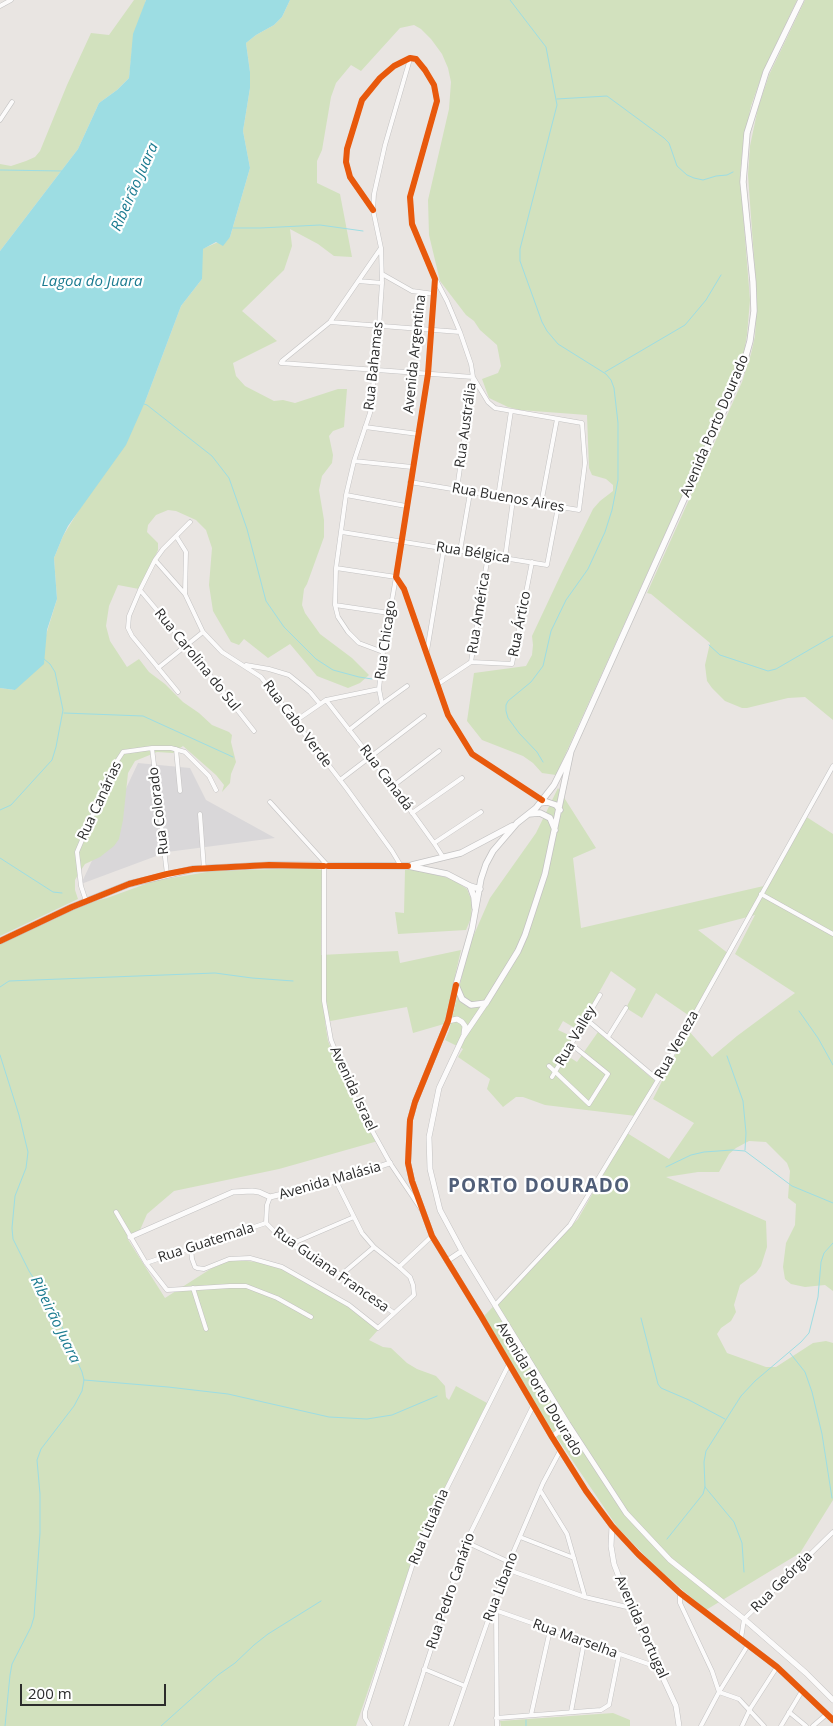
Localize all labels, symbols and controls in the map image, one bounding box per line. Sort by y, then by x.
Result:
water label: Ribeirão Juara [108,140,162,234]
water label: Lagoa do Juara [42,273,142,291]
street label: Avenida Argentina [400,294,430,414]
street label: Rua Bahamas [361,321,387,411]
street label: Avenida Porto Dourado [677,352,753,500]
street label: Rua Austrália [452,381,480,469]
street label: Rua Buenos Aires [450,480,566,516]
street label: Rua Bélgica [435,539,511,567]
street label: Rua América [464,571,494,655]
street label: Rua Ártico [505,590,535,658]
street label: Rua Chicago [372,599,400,681]
street label: Rua Carolina do Sul [151,605,243,715]
street label: Rua Cabo Verde [259,677,335,771]
street label: Rua Canadá [356,742,416,814]
street label: Rua Canárias [74,759,126,843]
street label: Rua Colorado [145,766,173,856]
street label: Rua Valley [552,1003,600,1069]
street label: Rua Veneza [651,1008,703,1082]
street label: Avenida Israel [326,1044,380,1134]
street label: Avenida Malásia [277,1158,383,1204]
district label: PORTO DOURADO [446,1176,632,1198]
street label: Rua Guatemala [156,1220,256,1266]
street label: Rua Guiana Francesa [270,1224,392,1316]
water label: Ribeirão Juara [26,1274,84,1366]
street label: Avenida Porto Dourado [492,1319,586,1459]
street label: Rua Lituânia [405,1487,453,1567]
street label: Rua Pedro Canário [423,1531,479,1651]
street label: Rua Geórgia [748,1548,816,1616]
street label: Rua Líbano [480,1550,522,1624]
street label: Avenida Portugal [611,1573,671,1681]
street label: Rua Marselha [530,1616,620,1662]
scale bar [22,1674,169,1706]
text: 200 m [28,1683,72,1703]

